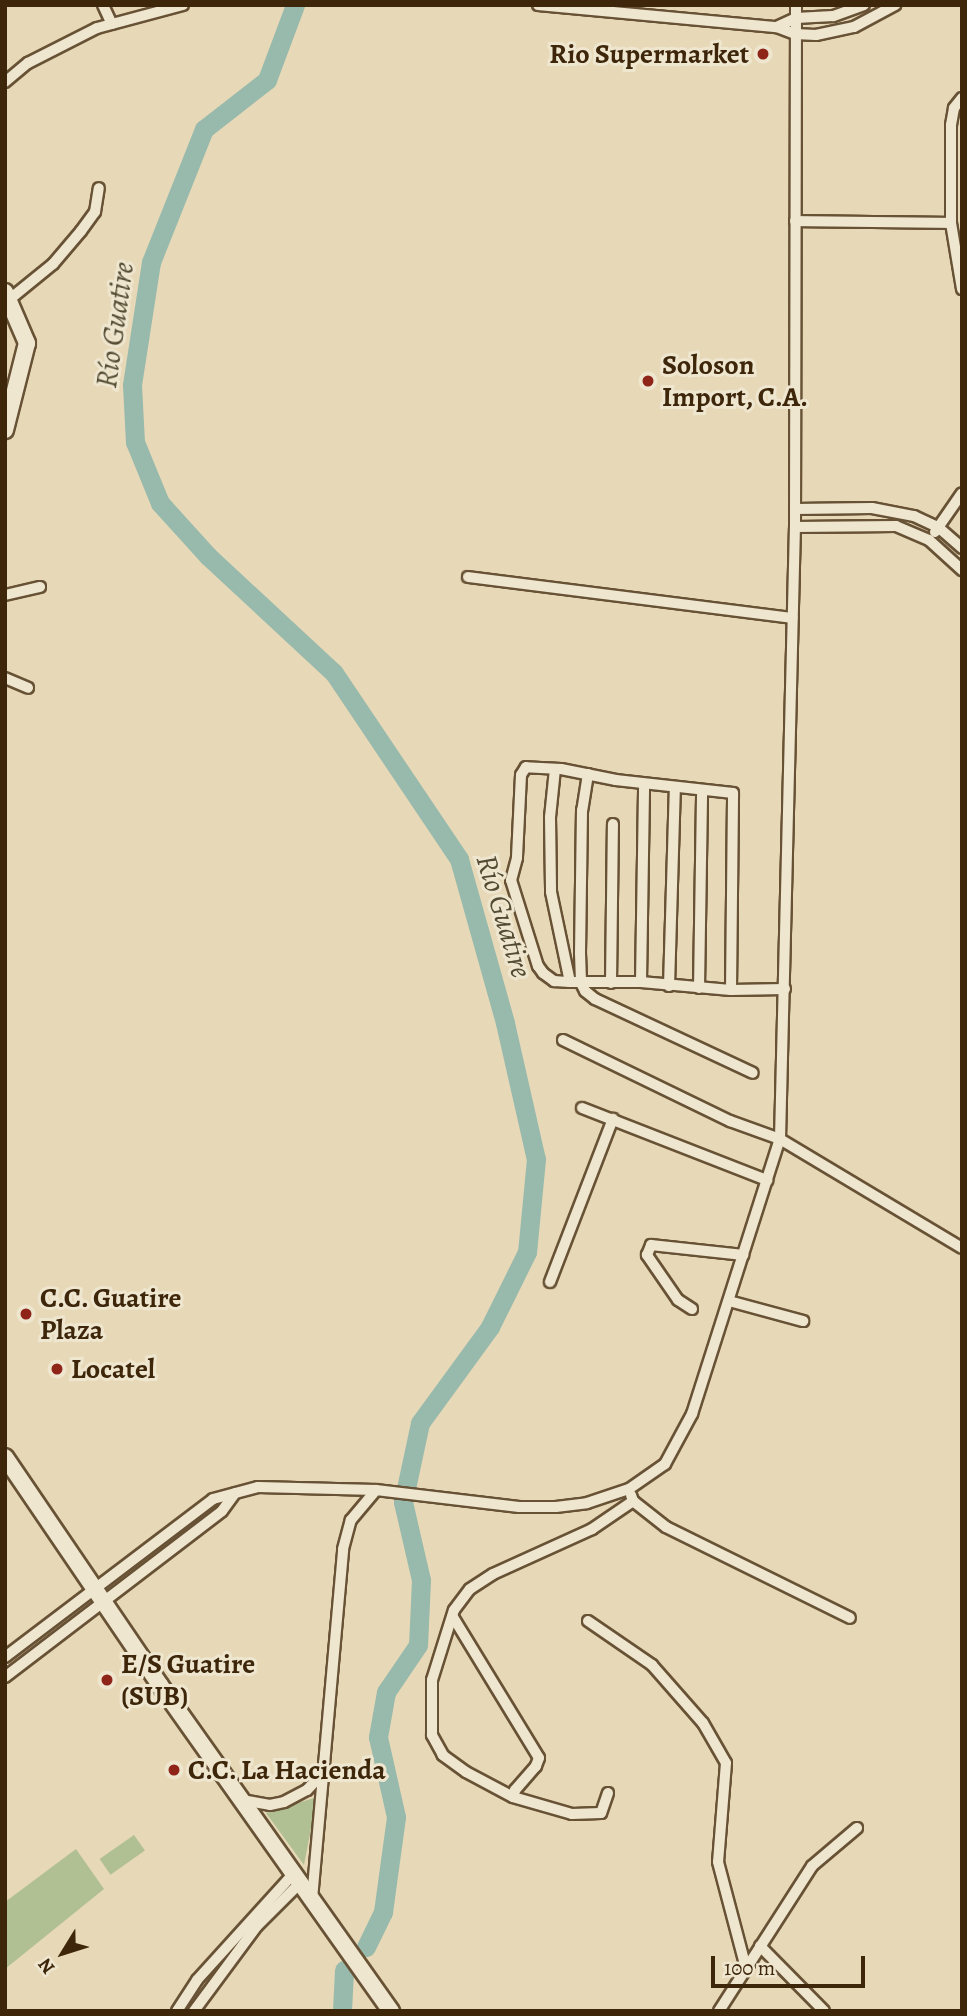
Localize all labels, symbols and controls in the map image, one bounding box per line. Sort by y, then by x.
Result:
place label: Rio Supermarket [549,37,749,71]
marker: Rio Supermarket [755,46,771,62]
water label: Río Guatire [88,260,142,390]
place label: Soloson Import, C.A. [662,348,808,414]
marker: Soloson Import, C.A. [640,373,656,389]
water label: Río Guatire [468,850,540,982]
place label: C.C. Guatire Plaza [40,1281,182,1347]
marker: C.C. Guatire Plaza [18,1306,34,1322]
place label: Locatel [71,1352,155,1386]
marker: Locatel [49,1361,65,1377]
place label: E/S Guatire (SUB) [121,1647,255,1713]
marker: E/S Guatire (SUB) [99,1672,115,1688]
place label: C.C. La Hacienda [188,1753,386,1787]
marker: C.C. La Hacienda [166,1762,182,1778]
north arrow [28,1918,98,1988]
scale bar [715,1942,869,1986]
text: N [32,1952,61,1979]
text: 100 m [724,1954,775,1982]

